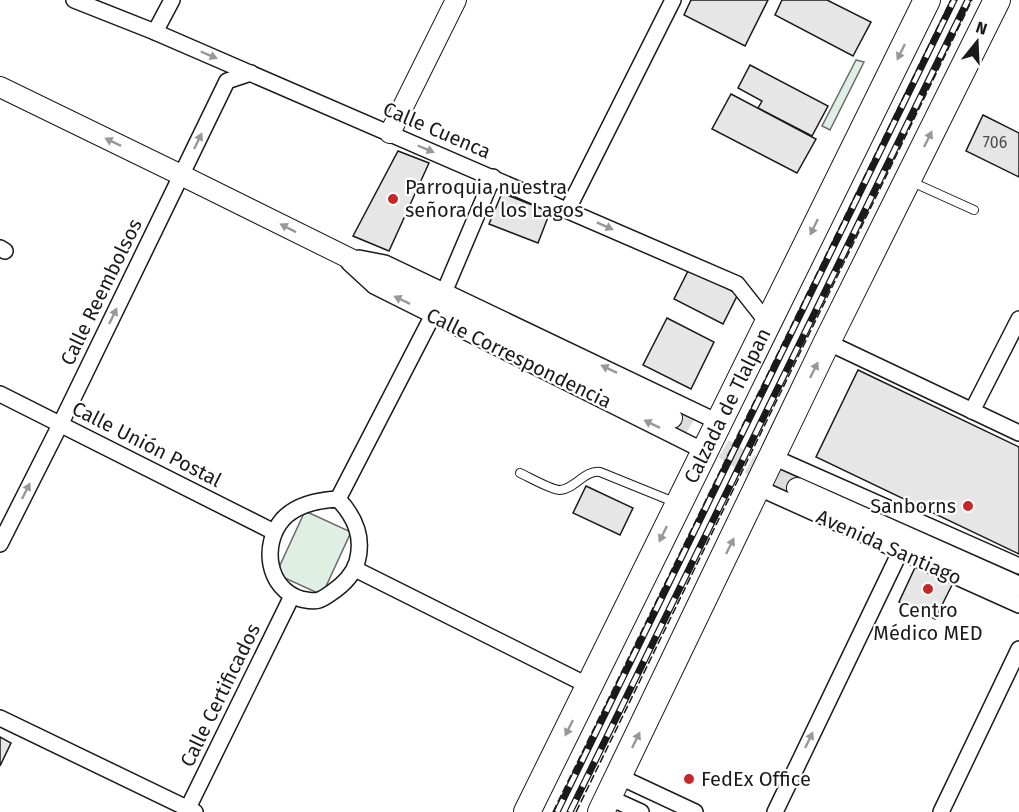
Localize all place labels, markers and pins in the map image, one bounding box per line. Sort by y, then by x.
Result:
place label: Parroquia nuestra señora de los Lagos [405,175,584,222]
marker: Parroquia nuestra señora de los Lagos [386,192,400,206]
place label: Sanborns [870,494,956,518]
marker: Sanborns [961,499,975,513]
marker: Centro Médico MED [921,582,935,596]
place label: Centro Médico MED [873,598,983,645]
place label: FedEx Office [701,767,811,791]
marker: FedEx Office [682,772,696,786]

